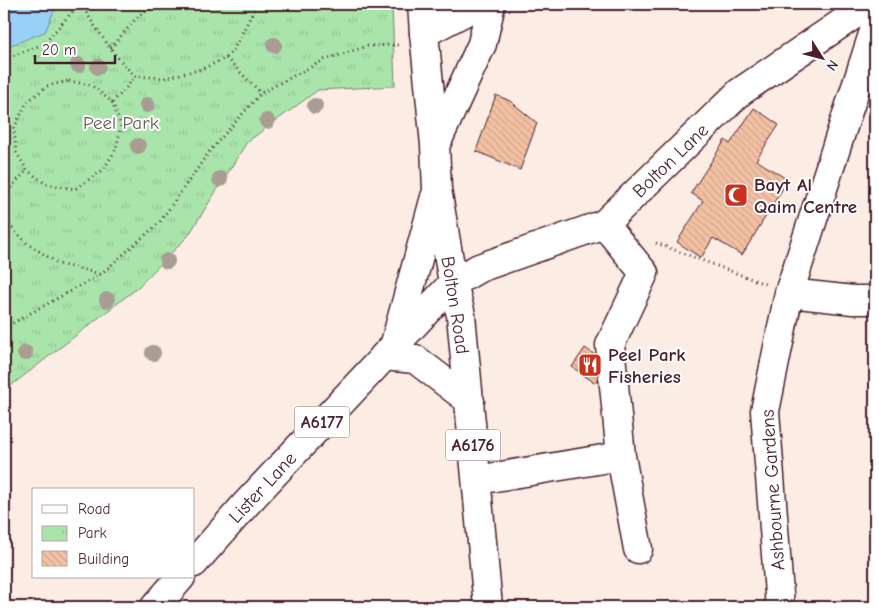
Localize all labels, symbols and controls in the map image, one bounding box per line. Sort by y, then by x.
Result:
scale bar [35,32,115,64]
north arrow [796,32,846,82]
text: 20 m [42,41,76,59]
text: N [823,57,842,74]
park label: Peel Park [83,112,160,134]
street label: Bolton Lane [628,119,713,202]
place label: Bayt Al Qaim Centre [754,174,857,218]
mosque icon: Bayt Al Qaim Centre [723,182,749,208]
street label: Bolton Road [436,255,474,356]
place label: Peel Park Fisheries [608,344,686,388]
restaurant icon: Peel Park Fisheries [577,352,603,378]
road number: A6177 [294,407,350,438]
street label: Ashbourne Gardens [756,409,790,571]
road number: A6176 [446,430,500,460]
street label: Lister Lane [224,448,301,528]
legend [32,488,195,578]
text: Road [78,500,110,518]
text: Park [78,524,107,542]
text: Building [78,550,129,568]

